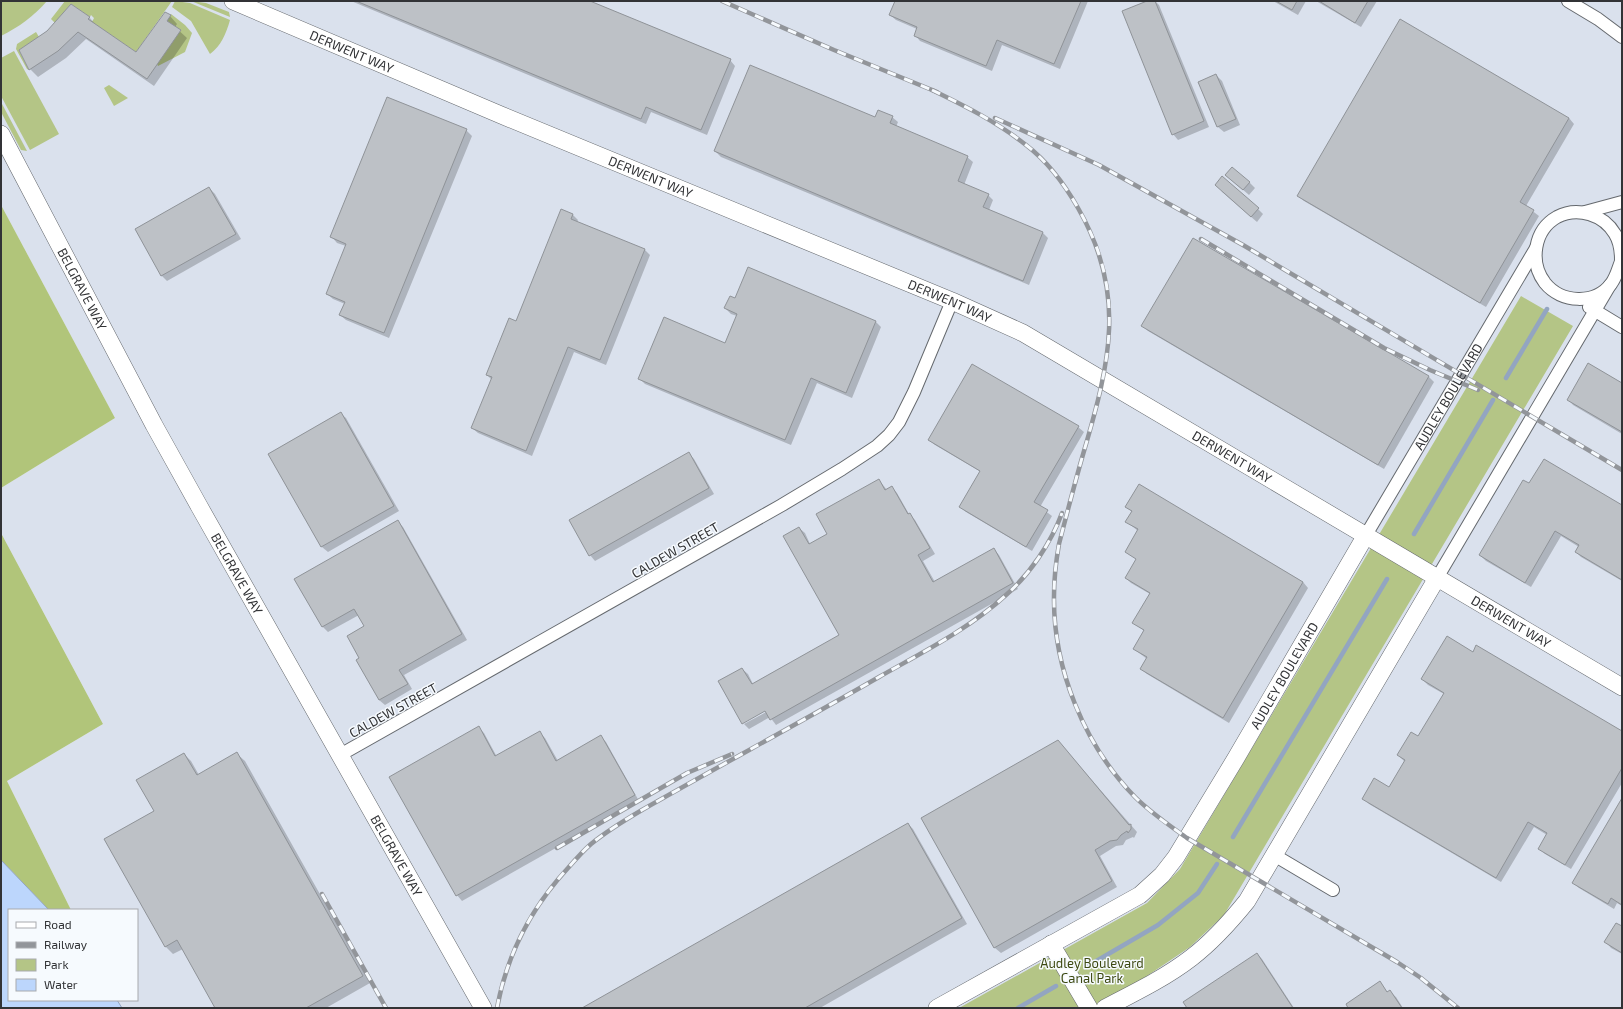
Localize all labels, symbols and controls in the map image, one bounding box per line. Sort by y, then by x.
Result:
street label: DERWENT WAY [307,27,397,77]
street label: DERWENT WAY [606,152,696,201]
street label: BELGRAVE WAY [54,245,111,333]
street label: DERWENT WAY [906,276,995,326]
street label: AUDLEY BOULEVARD [1410,340,1486,453]
street label: DERWENT WAY [1190,427,1275,487]
street label: CALDEW STREET [629,518,722,581]
street label: BELGRAVE WAY [208,530,267,617]
street label: DERWENT WAY [1469,592,1554,651]
street label: AUDLEY BOULEVARD [1247,619,1321,732]
street label: CALDEW STREET [346,679,440,741]
street label: BELGRAVE WAY [367,812,426,899]
legend [8,909,138,1001]
text: Road [44,917,72,931]
text: Railway [44,937,88,951]
park label: Audley Boulevard Canal Park [1040,955,1144,986]
text: Park [44,957,69,971]
text: Water [44,977,78,991]

